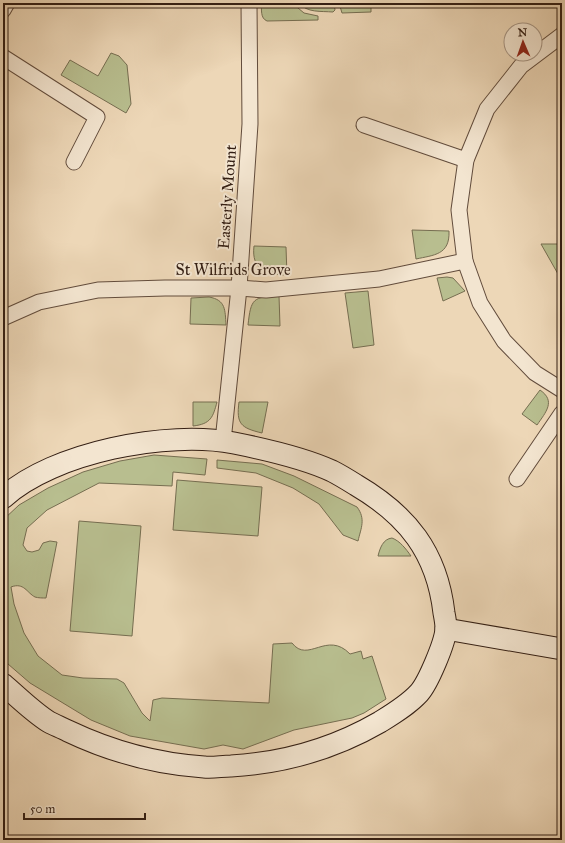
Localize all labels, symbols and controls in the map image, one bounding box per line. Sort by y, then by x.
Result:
north arrow [503,22,543,62]
text: N [518,26,528,39]
street label: Easterly Mount [214,144,240,250]
street label: St Wilfrids Grove [175,260,291,279]
scale bar [24,795,145,821]
text: 50 m [30,802,55,816]

